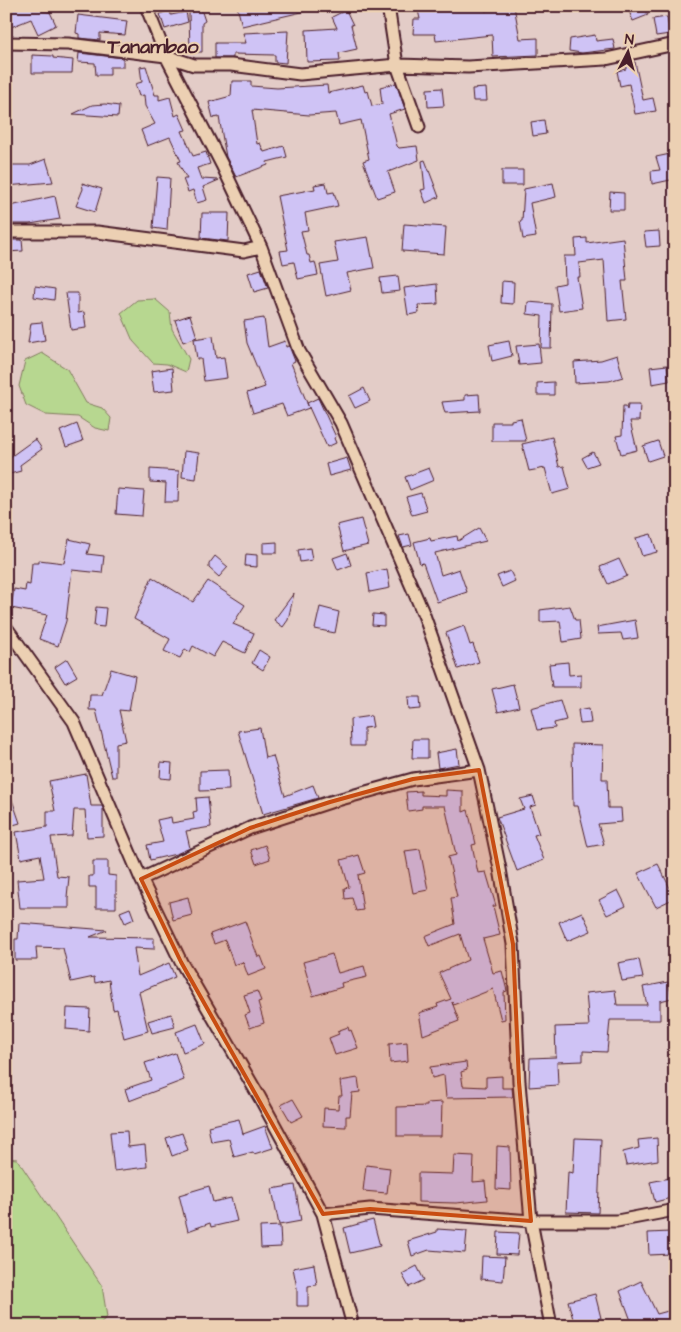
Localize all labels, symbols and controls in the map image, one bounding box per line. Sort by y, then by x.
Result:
north arrow [604,28,654,78]
text: N [624,30,635,50]
district label: Tanambao [106,33,199,61]

